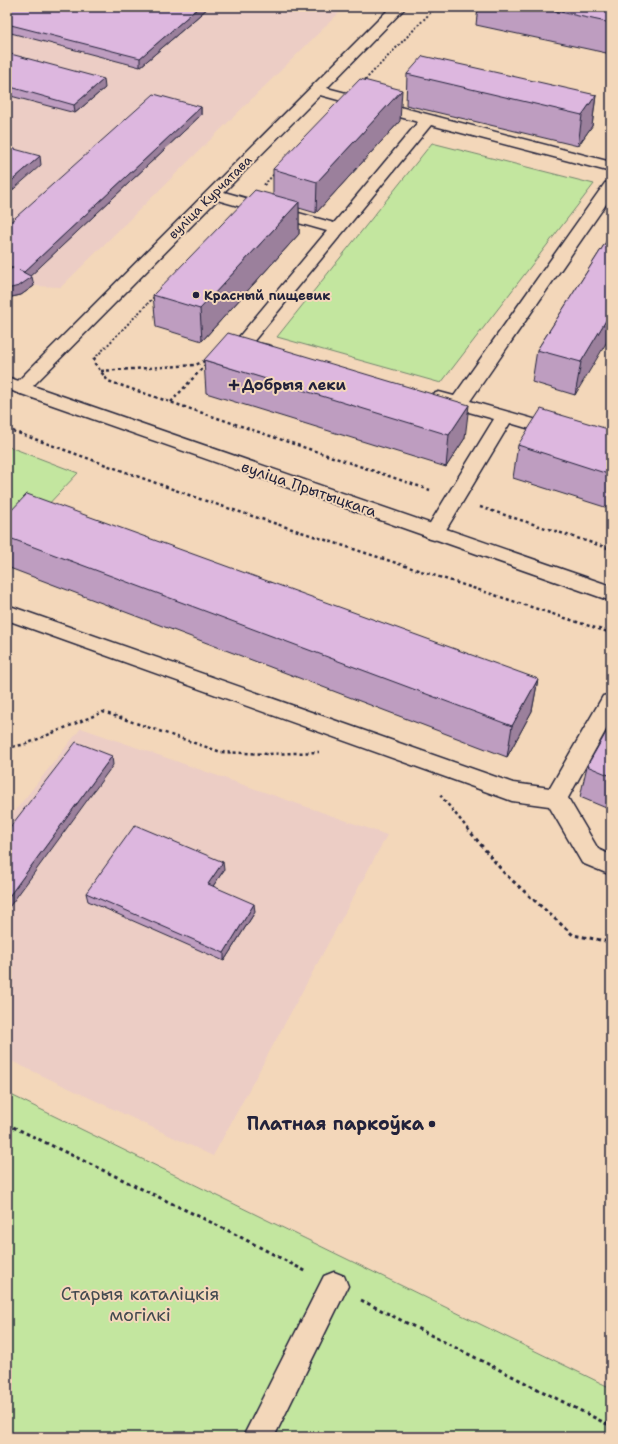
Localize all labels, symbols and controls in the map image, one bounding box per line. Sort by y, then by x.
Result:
street label: вуліца Курчатава [164,151,256,243]
place label: Красный пищевик [204,287,330,304]
marker: Красный пищевик [191,290,201,300]
place label: Добрыя леки [242,375,347,395]
marker: Добрыя леки [229,380,239,390]
street label: вуліца Прытыцкага [239,456,380,522]
place label: Платная паркоўка [247,1112,425,1136]
marker: Платная паркоўка [427,1119,437,1129]
park label: Старыя каталіцкія могілкі [61,1282,219,1327]

